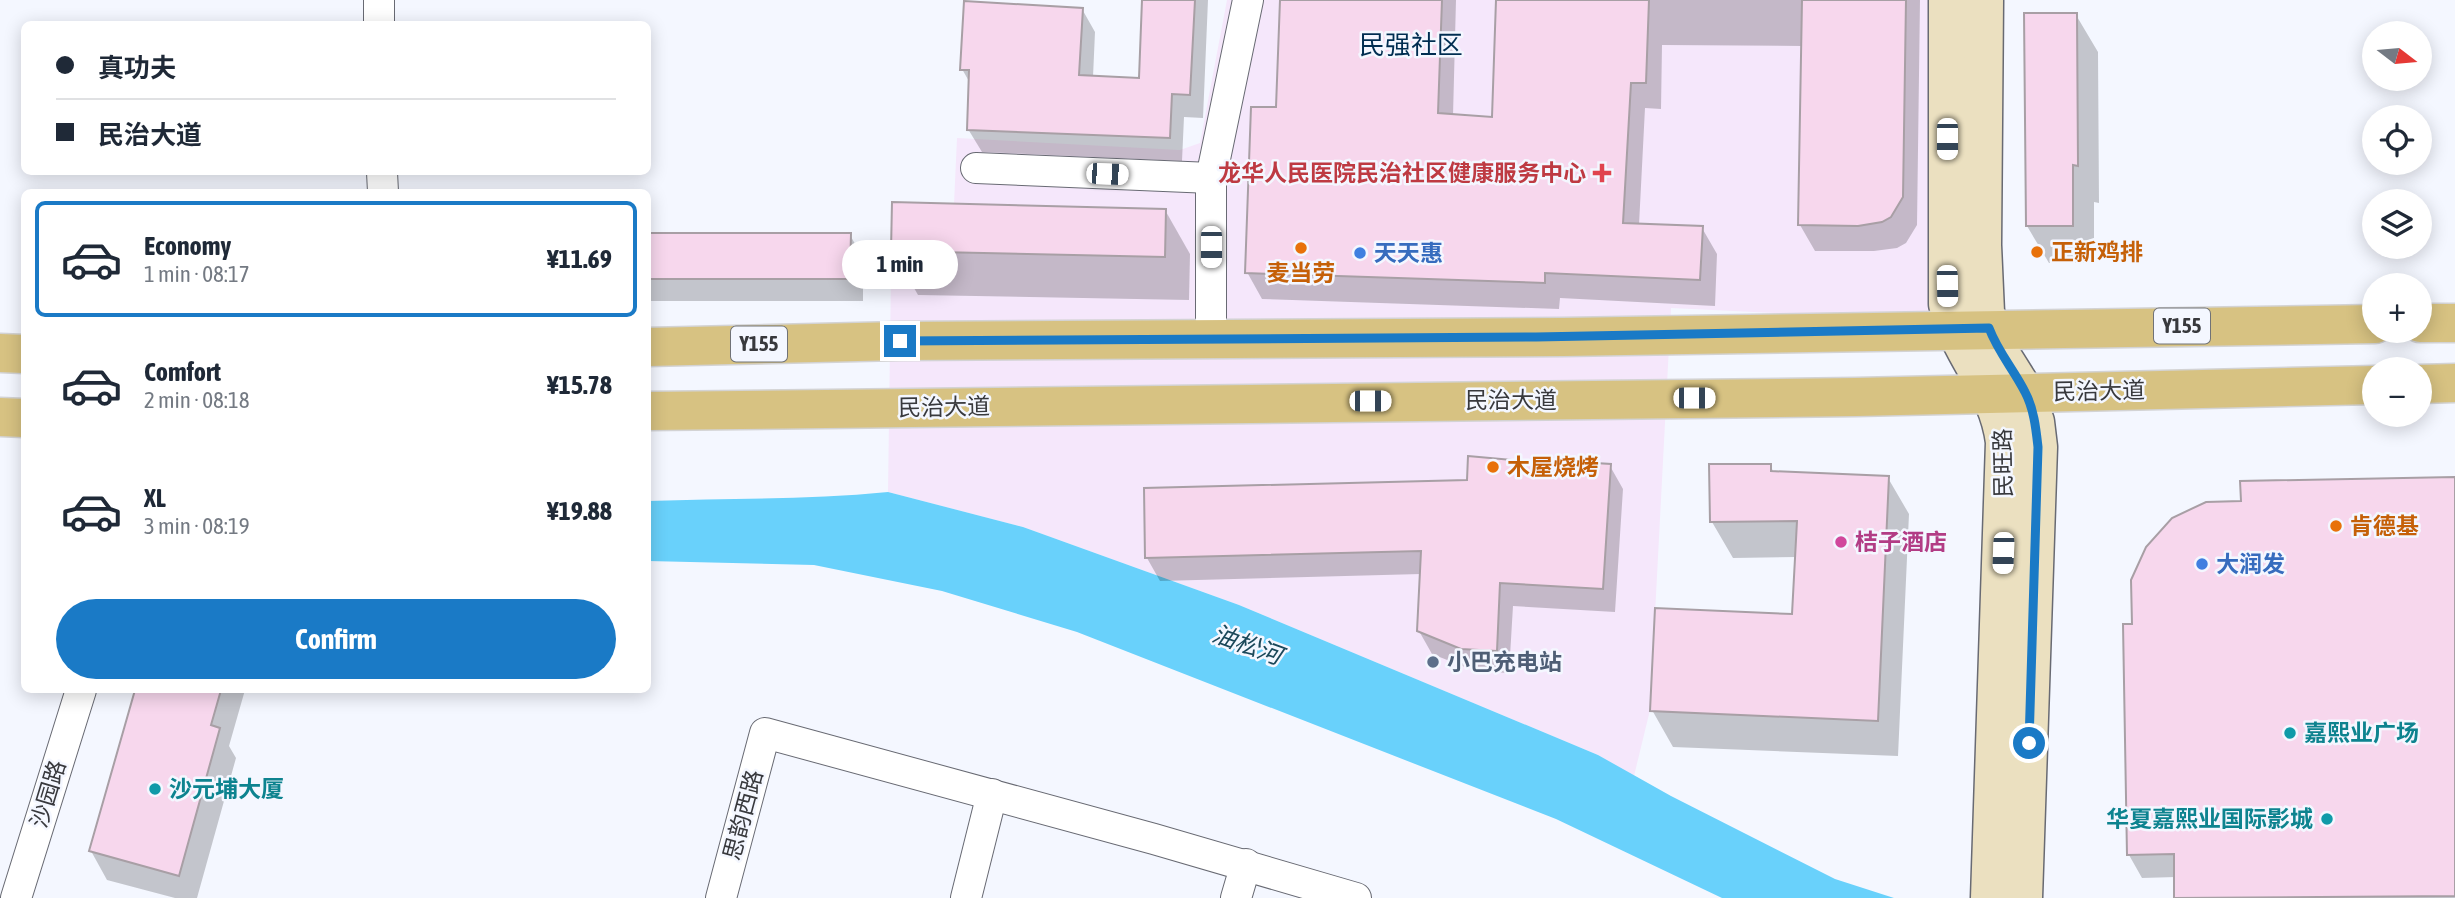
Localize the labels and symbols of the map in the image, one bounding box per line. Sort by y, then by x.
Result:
north arrow [2362,21,2432,91]
district label: 民强社区 [1359,30,1463,60]
car [1937,118,1958,160]
place label: 龙华人民医院民治社区健康服务中心 [1218,160,1586,186]
car [1086,163,1129,185]
marker: 龙华人民医院民治社区健康服务中心 [1592,163,1612,183]
car [1201,226,1222,268]
place label: 正新鸡排 [2051,239,2143,265]
callout: 1 min [842,240,958,288]
marker: 麦当劳 [1293,240,1309,256]
place label: 天天惠 [1374,240,1443,266]
marker: 正新鸡排 [2029,244,2045,260]
marker: 天天惠 [1352,245,1368,261]
place label: 麦当劳 [1267,260,1336,286]
car [1937,265,1958,307]
road number: Y155 [2154,308,2210,344]
route end [884,325,916,357]
road number: Y155 [731,326,787,362]
street label: 民治大道 [2053,377,2145,405]
street label: 民治大道 [1465,387,1557,413]
car [1674,388,1716,409]
car [1350,391,1392,412]
street label: 民治大道 [898,393,990,421]
street label: 民旺路 [1989,428,2017,498]
place label: 木屋烧烤 [1507,454,1599,480]
marker: 木屋烧烤 [1485,459,1501,475]
place label: 肯德基 [2350,513,2419,539]
marker: 肯德基 [2328,518,2344,534]
place label: 桔子酒店 [1855,529,1947,555]
car [1992,532,2015,574]
marker: 桔子酒店 [1833,534,1849,550]
place label: 大润发 [2216,551,2285,577]
marker: 大润发 [2194,556,2210,572]
water label: 油松河 [1209,620,1289,671]
place label: 小巴充电站 [1447,649,1562,675]
marker: 小巴充电站 [1425,654,1441,670]
place label: 嘉熙业广场 [2304,720,2419,746]
marker: 嘉熙业广场 [2282,725,2298,741]
route start [2013,727,2045,759]
street label: 沙园路 [25,757,71,831]
street label: 思韵西路 [719,767,767,863]
place label: 沙元埔大厦 [169,776,284,802]
marker: 沙元埔大厦 [147,781,163,797]
place label: 华夏嘉熙业国际影城 [2106,806,2313,832]
marker: 华夏嘉熙业国际影城 [2319,811,2335,827]

